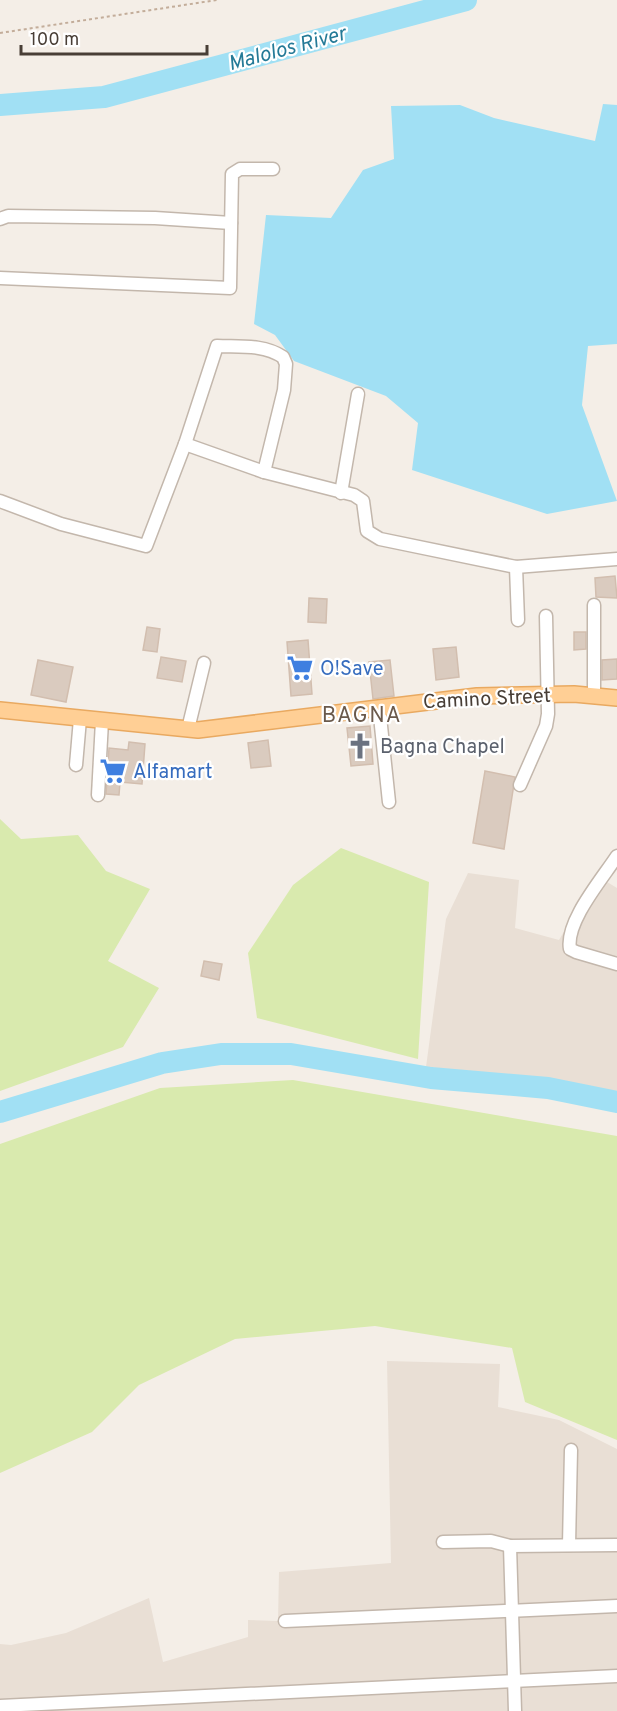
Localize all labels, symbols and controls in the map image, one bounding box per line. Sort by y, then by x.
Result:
scale bar [21,18,207,56]
water label: Malolos River [225,20,351,78]
text: 100 m [30,29,79,52]
supermarket icon: O!Save [285,653,315,683]
place label: O!Save [320,657,383,683]
street label: Camino Street [422,684,552,716]
district label: BAGNA [322,703,402,730]
church icon: Bagna Chapel [345,731,375,761]
place label: Bagna Chapel [380,735,505,761]
supermarket icon: Alfamart [98,756,128,786]
place label: Alfamart [133,760,213,786]

